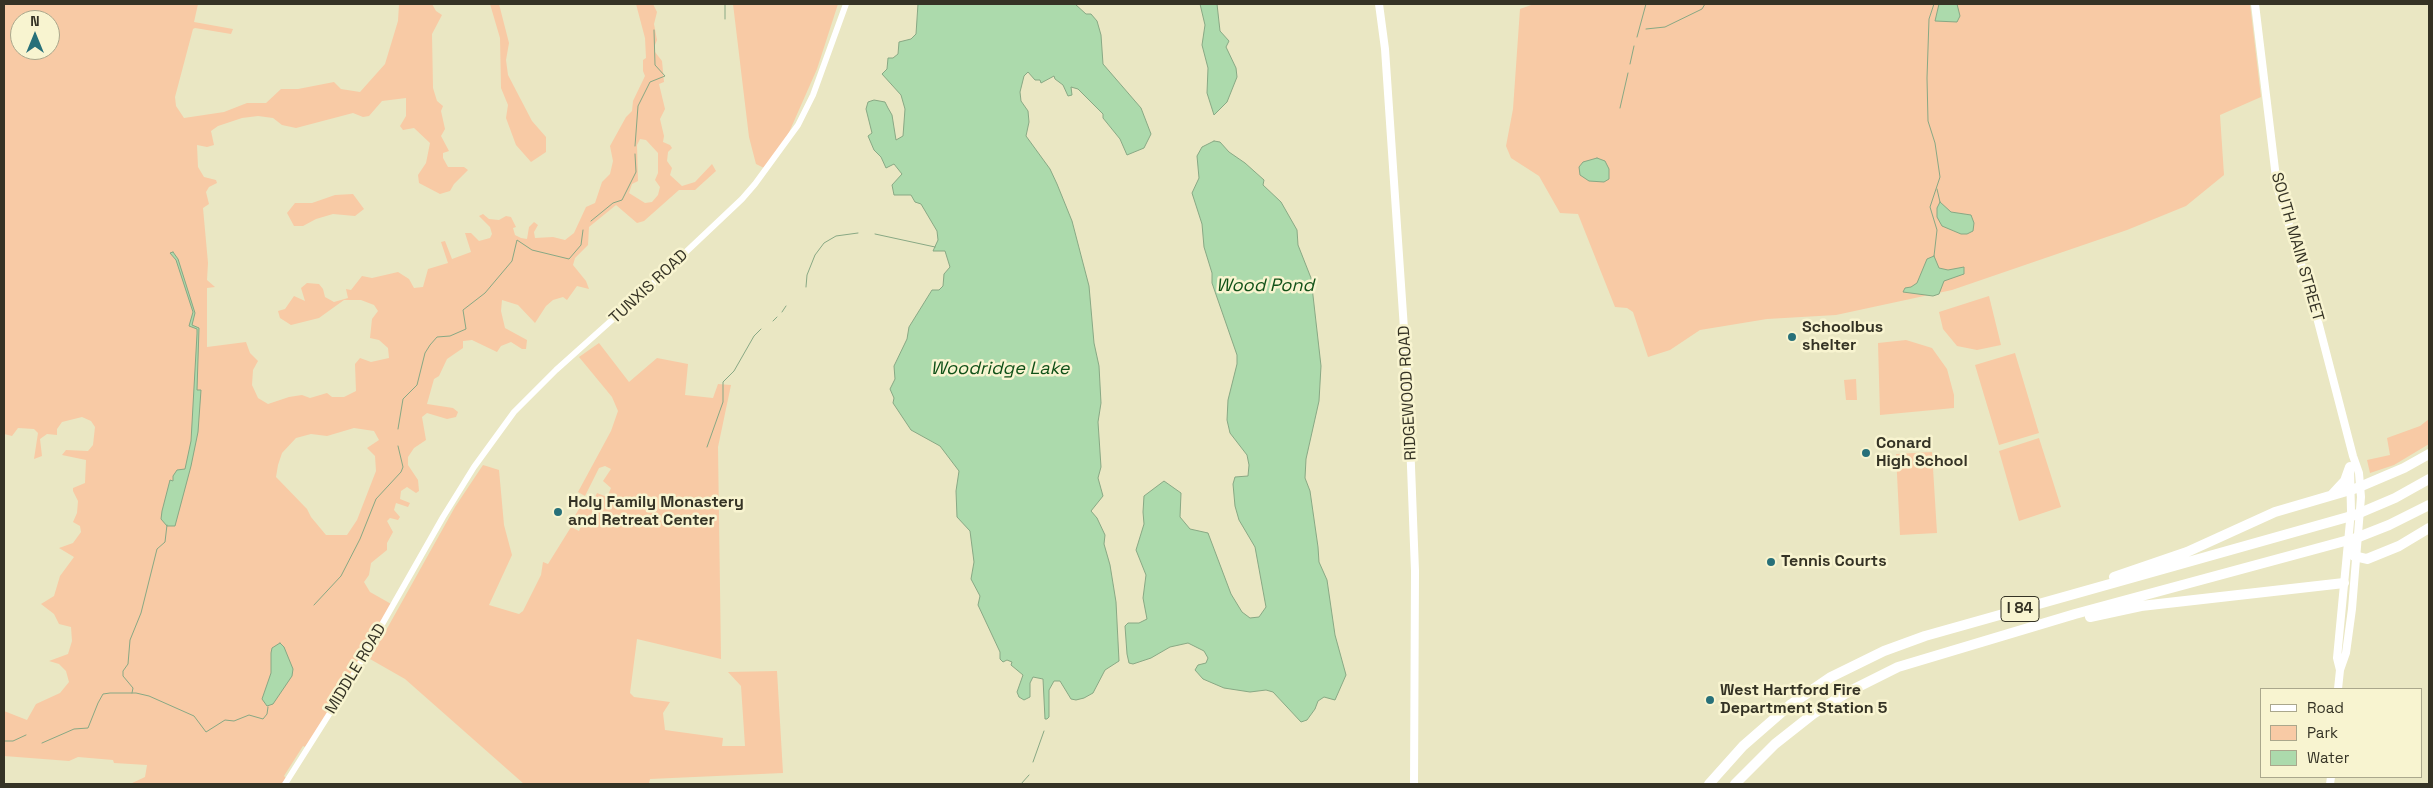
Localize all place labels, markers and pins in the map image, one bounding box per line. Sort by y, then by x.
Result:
place label: Schoolbus shelter [1802,318,1883,356]
marker: Schoolbus shelter [1786,331,1798,343]
place label: Conard High School [1876,434,1968,472]
marker: Conard High School [1860,447,1872,459]
place label: Holy Family Monastery and Retreat Center [568,493,744,531]
marker: Holy Family Monastery and Retreat Center [552,506,564,518]
place label: Tennis Courts [1781,552,1887,572]
marker: Tennis Courts [1765,556,1777,568]
place label: West Hartford Fire Department Station 5 [1720,681,1887,719]
marker: West Hartford Fire Department Station 5 [1704,694,1716,706]

